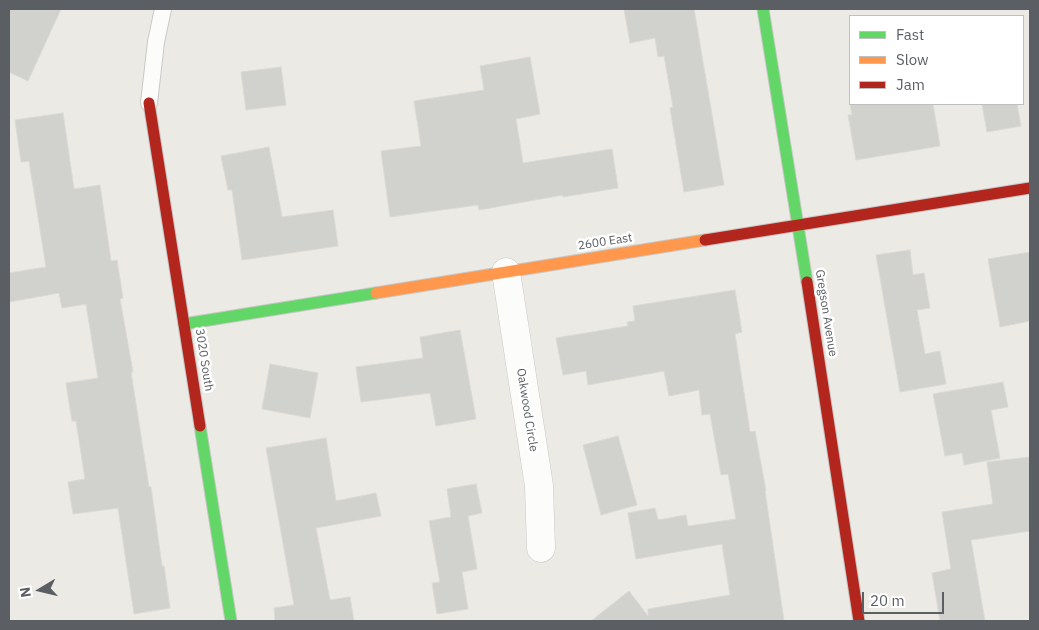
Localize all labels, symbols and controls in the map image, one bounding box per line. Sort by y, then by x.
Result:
legend [849,15,1024,105]
text: Fast [896,25,924,44]
text: Slow [896,50,929,69]
text: Jam [896,75,925,94]
street label: 2600 East [577,231,633,253]
street label: Gregson Avenue [812,268,840,358]
street label: 3020 South [192,328,216,392]
street label: Oakwood Circle [513,367,541,453]
north arrow [15,565,65,615]
scale bar [864,582,946,614]
text: N [16,586,35,599]
text: 20 m [870,591,905,610]

